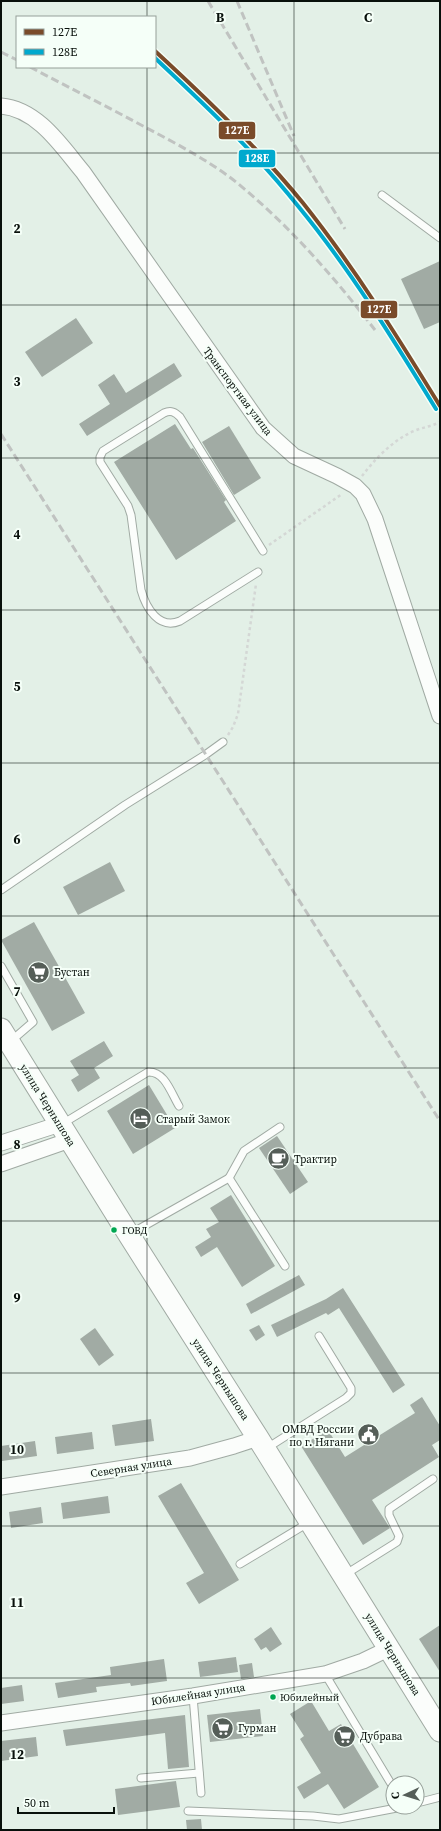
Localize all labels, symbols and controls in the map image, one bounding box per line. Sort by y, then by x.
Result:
text: B [216,9,225,26]
text: C [364,9,372,26]
legend [16,16,156,68]
text: 127Е [52,24,77,40]
text: 128Е [52,44,77,60]
line badge: 127Е [218,121,256,140]
text: 127Е [225,123,250,138]
line badge: 128Е [238,149,276,168]
text: 128Е [245,151,270,166]
text: 2 [13,220,21,237]
line badge: 127Е [360,300,398,319]
text: 127Е [367,302,392,317]
street label: Транспортная улица [199,344,276,439]
text: 3 [13,373,21,390]
text: 4 [13,526,21,543]
text: 5 [13,678,21,695]
text: 6 [13,831,21,848]
supermarket icon: Бустан [25,959,51,985]
place label: Бустан [54,965,90,980]
text: 7 [13,983,21,1000]
street label: улица Чернышова [16,1061,79,1150]
hotel icon: Старый Замок [128,1106,154,1132]
place label: Старый Замок [156,1112,230,1127]
text: 8 [13,1136,21,1153]
cafe icon: Трактир [265,1146,291,1172]
place label: Трактир [294,1152,337,1167]
place label: ГОВД [122,1224,148,1237]
marker: ГОВД [109,1225,119,1235]
text: 9 [13,1289,21,1306]
street label: улица Чернышова [188,1335,253,1423]
place label: ОМВД России по г. Нягани [282,1422,354,1450]
public building icon: ОМВД России по г. Нягани [356,1422,382,1448]
text: 10 [10,1441,24,1458]
street label: Северная улица [89,1454,173,1481]
text: 11 [10,1594,24,1611]
street label: улица Чернышова [361,1610,424,1699]
street label: Юбилейная улица [150,1680,246,1709]
place label: Юбилейный [280,1691,340,1704]
marker: Юбилейный [268,1692,278,1702]
supermarket icon: Гурман [210,1715,236,1741]
place label: Гурман [238,1721,276,1736]
supermarket icon: Дубрава [332,1723,358,1749]
place label: Дубрава [360,1729,403,1744]
text: 12 [10,1746,24,1763]
north arrow [385,1775,425,1815]
scale bar [18,1789,114,1815]
text: С [388,1792,403,1800]
text: 50 m [24,1795,50,1811]

